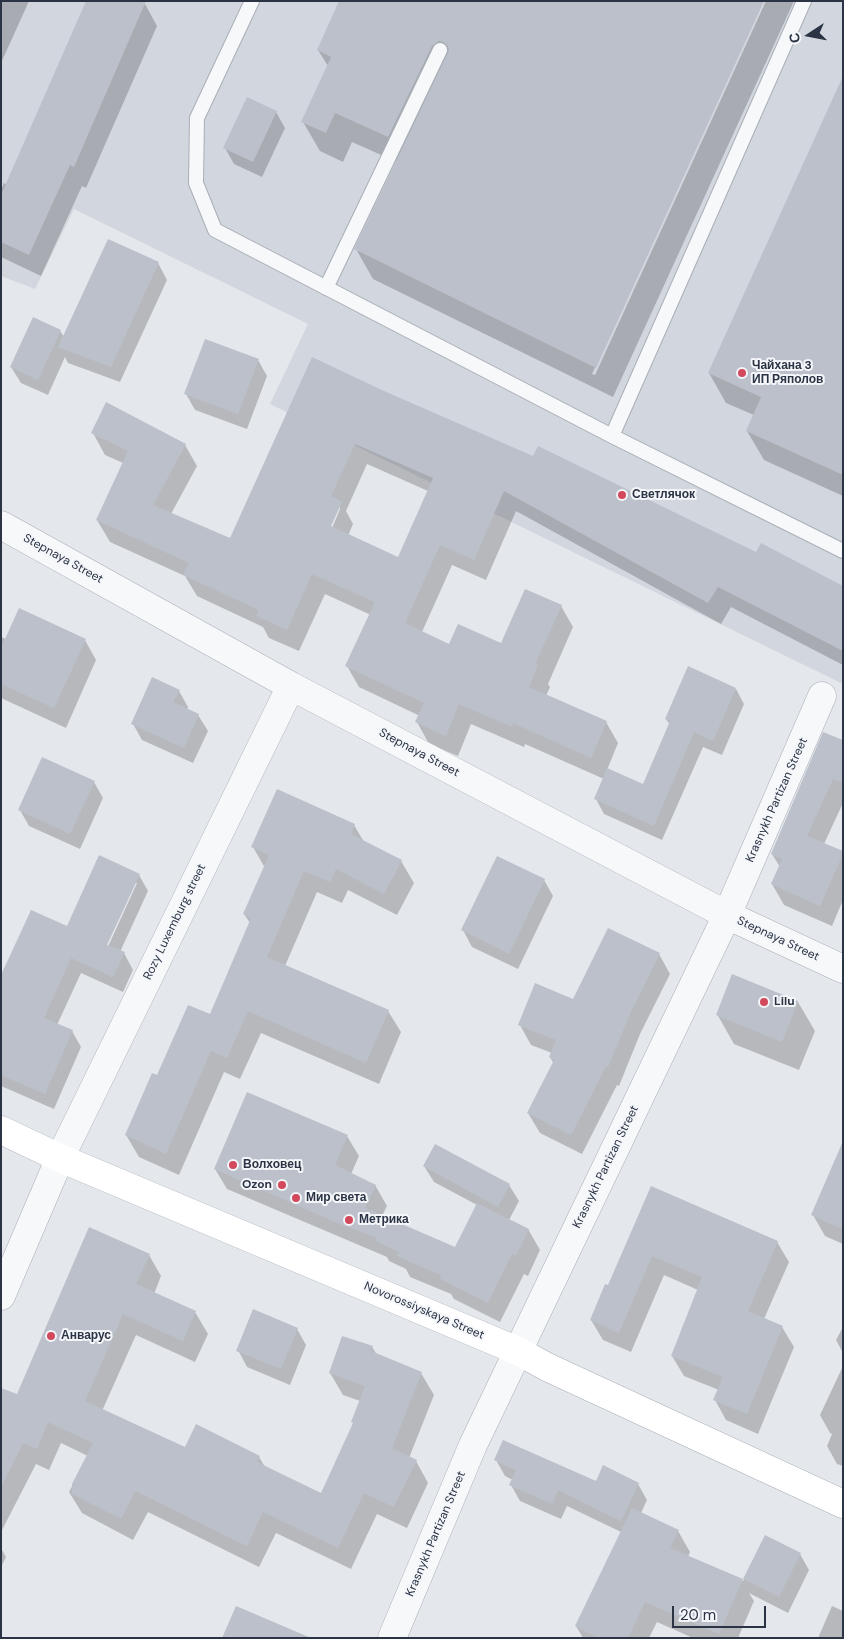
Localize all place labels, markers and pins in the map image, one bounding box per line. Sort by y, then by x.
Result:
place label: Чайхана 3 ИП Ряполов [752,359,823,387]
marker: Чайхана 3 ИП Ряполов [736,367,748,379]
place label: Светлячок [632,488,695,502]
marker: Светлячок [616,489,628,501]
place label: Lilu [774,995,795,1009]
marker: Lilu [758,996,770,1008]
place label: Волховец [243,1158,301,1172]
marker: Волховец [227,1159,239,1171]
place label: Ozon [242,1178,272,1192]
marker: Ozon [276,1179,288,1191]
place label: Мир света [306,1191,366,1205]
marker: Мир света [290,1192,302,1204]
place label: Метрика [359,1213,409,1227]
marker: Метрика [343,1214,355,1226]
place label: Анварус [61,1329,111,1343]
marker: Анварус [45,1330,57,1342]

